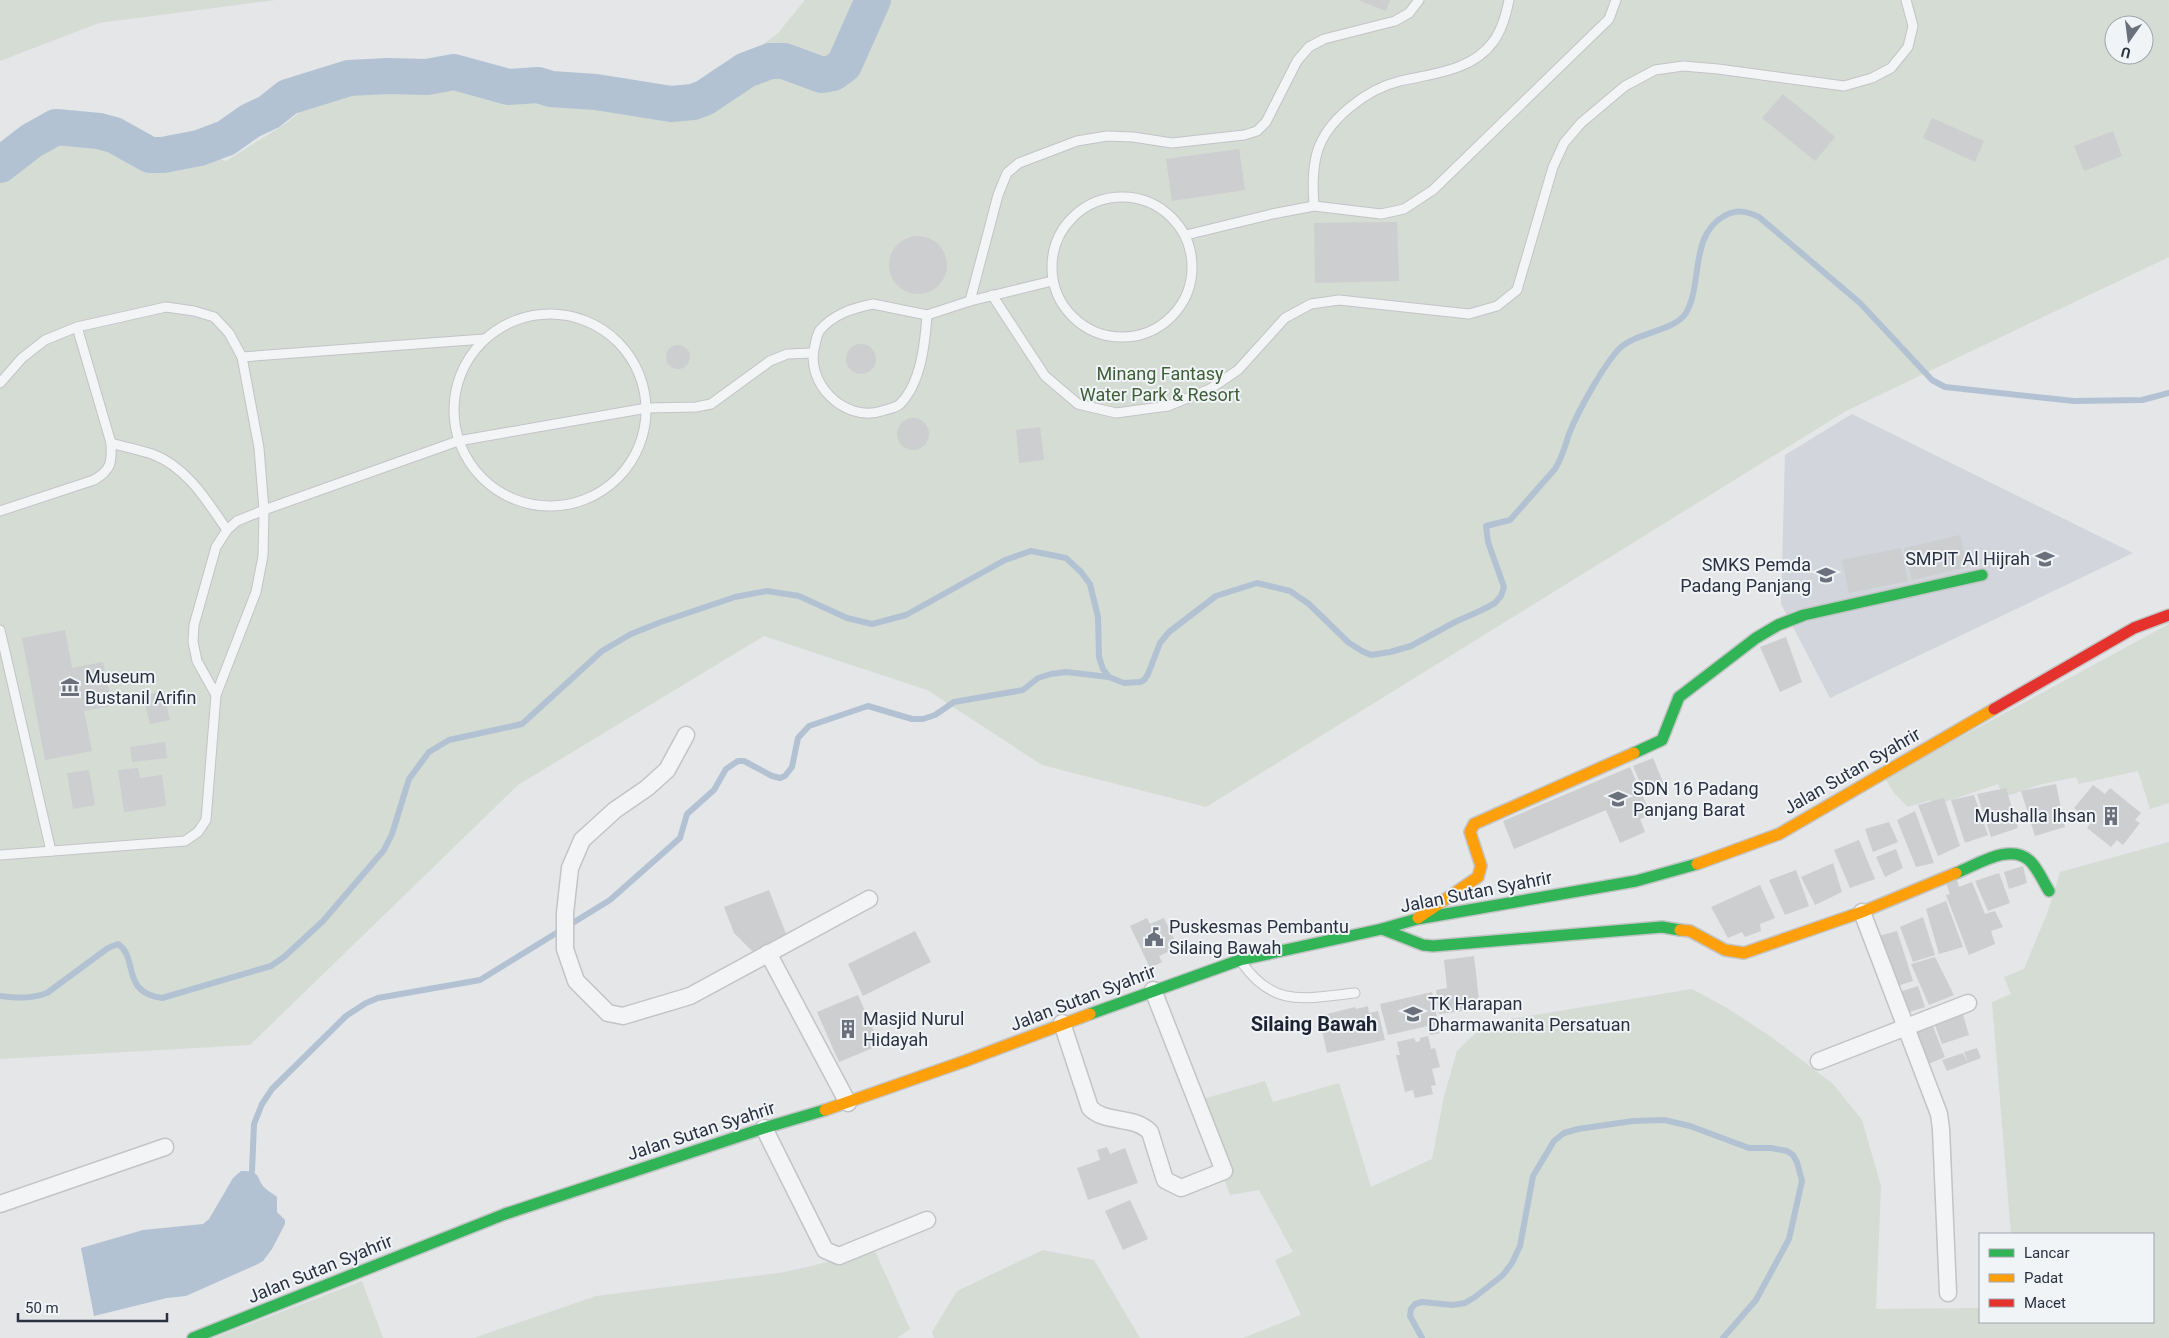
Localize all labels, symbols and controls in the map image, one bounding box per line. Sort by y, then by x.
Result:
north arrow [2104,15,2154,65]
text: U [2119,44,2132,61]
park label: Minang Fantasy Water Park & Resort [1080,363,1240,405]
place label: SMPIT Al Hijrah [1905,548,2030,569]
school or university icon: SMPIT Al Hijrah [2034,548,2056,570]
place label: SMKS Pemda Padang Panjang [1680,554,1811,596]
school or university icon: SMKS Pemda Padang Panjang [1815,564,1837,586]
place label: Museum Bustanil Arifin [85,666,196,708]
museum icon: Museum Bustanil Arifin [59,676,81,698]
street label: Jalan Sutan Syahrir [1780,723,1924,818]
place label: SDN 16 Padang Panjang Barat [1633,778,1759,820]
school or university icon: SDN 16 Padang Panjang Barat [1607,788,1629,810]
place label: Mushalla Ihsan [1975,805,2096,826]
building icon: Mushalla Ihsan [2100,805,2122,827]
street label: Jalan Sutan Syahrir [1398,866,1554,917]
place label: Puskesmas Pembantu Silaing Bawah [1169,916,1349,958]
public building icon: Puskesmas Pembantu Silaing Bawah [1143,926,1165,948]
street label: Jalan Sutan Syahrir [1007,960,1159,1035]
place label: TK Harapan Dharmawanita Persatuan [1428,993,1630,1035]
school or university icon: TK Harapan Dharmawanita Persatuan [1402,1003,1424,1025]
place label: Masjid Nurul Hidayah [863,1008,964,1050]
district label: Silaing Bawah [1251,1012,1377,1036]
building icon: Masjid Nurul Hidayah [837,1018,859,1040]
street label: Jalan Sutan Syahrir [624,1097,777,1164]
street label: Jalan Sutan Syahrir [244,1230,395,1307]
legend [1979,1233,2154,1323]
text: Lancar [2024,1244,2070,1262]
text: Padat [2024,1269,2063,1287]
scale bar [18,1290,166,1322]
text: Macet [2024,1294,2066,1312]
text: 50 m [25,1299,59,1317]

